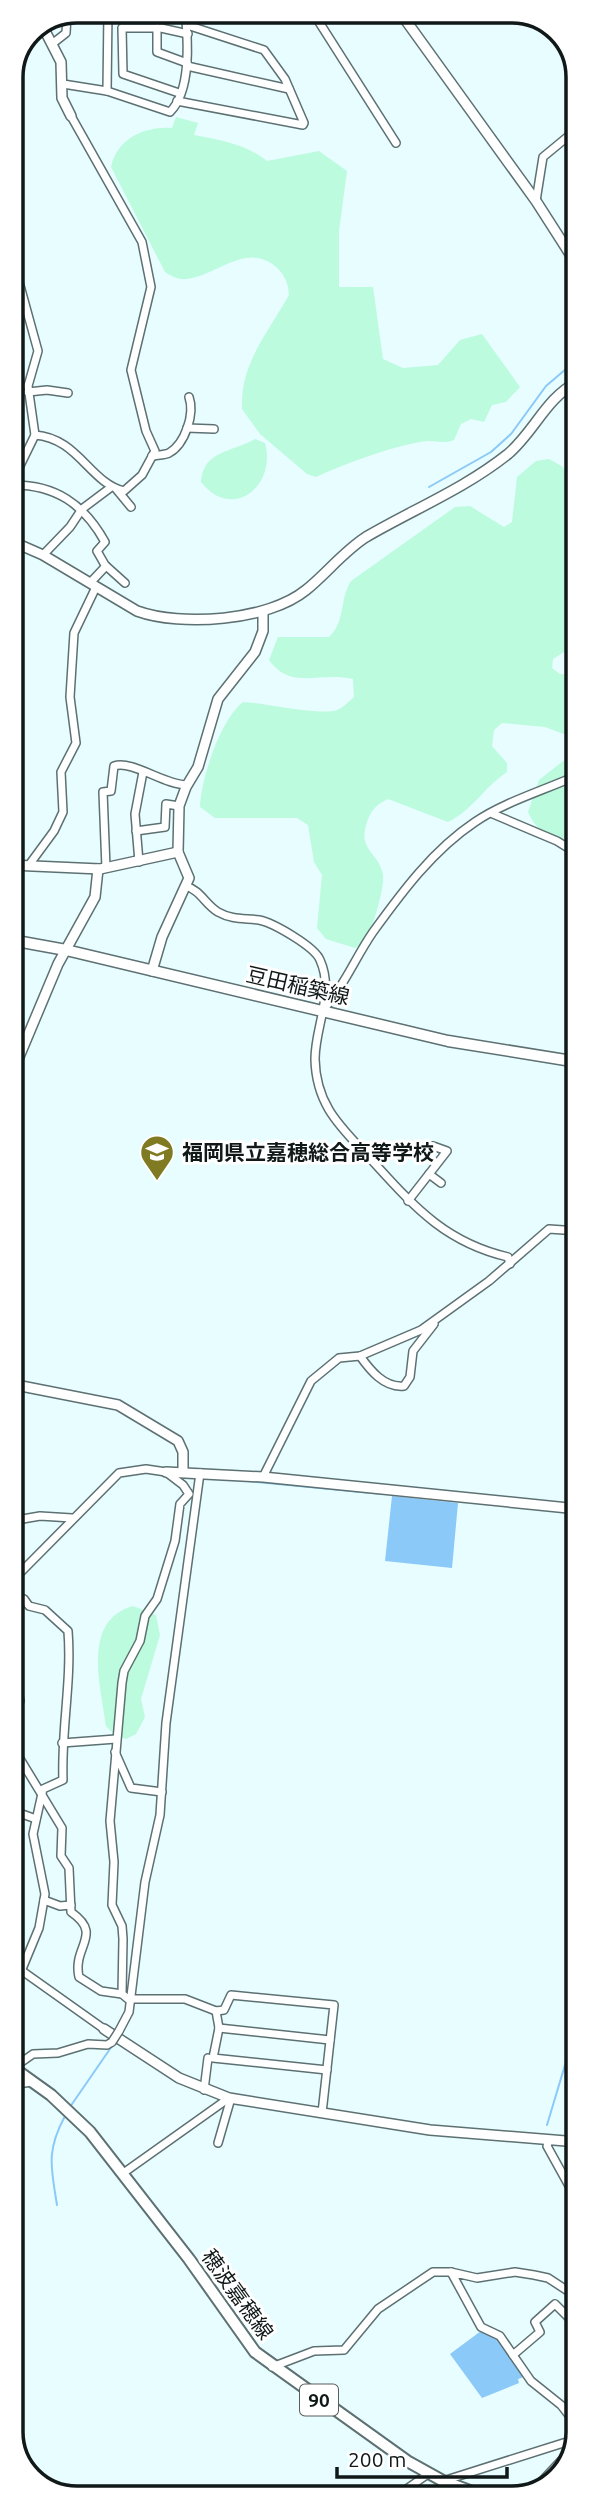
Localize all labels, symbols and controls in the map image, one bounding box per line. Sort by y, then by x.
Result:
street label: 豆田稲築線 [244,961,352,1009]
school or university icon: 福岡県立嘉穂総合高等学校 [138,1133,176,1182]
place label: 福岡県立嘉穂総合高等学校 [182,1140,434,1164]
street label: 穂波嘉穂線 [197,2244,279,2344]
road number: 90 [300,2384,338,2416]
scale bar [337,2436,507,2480]
text: 200 m [348,2447,406,2471]

